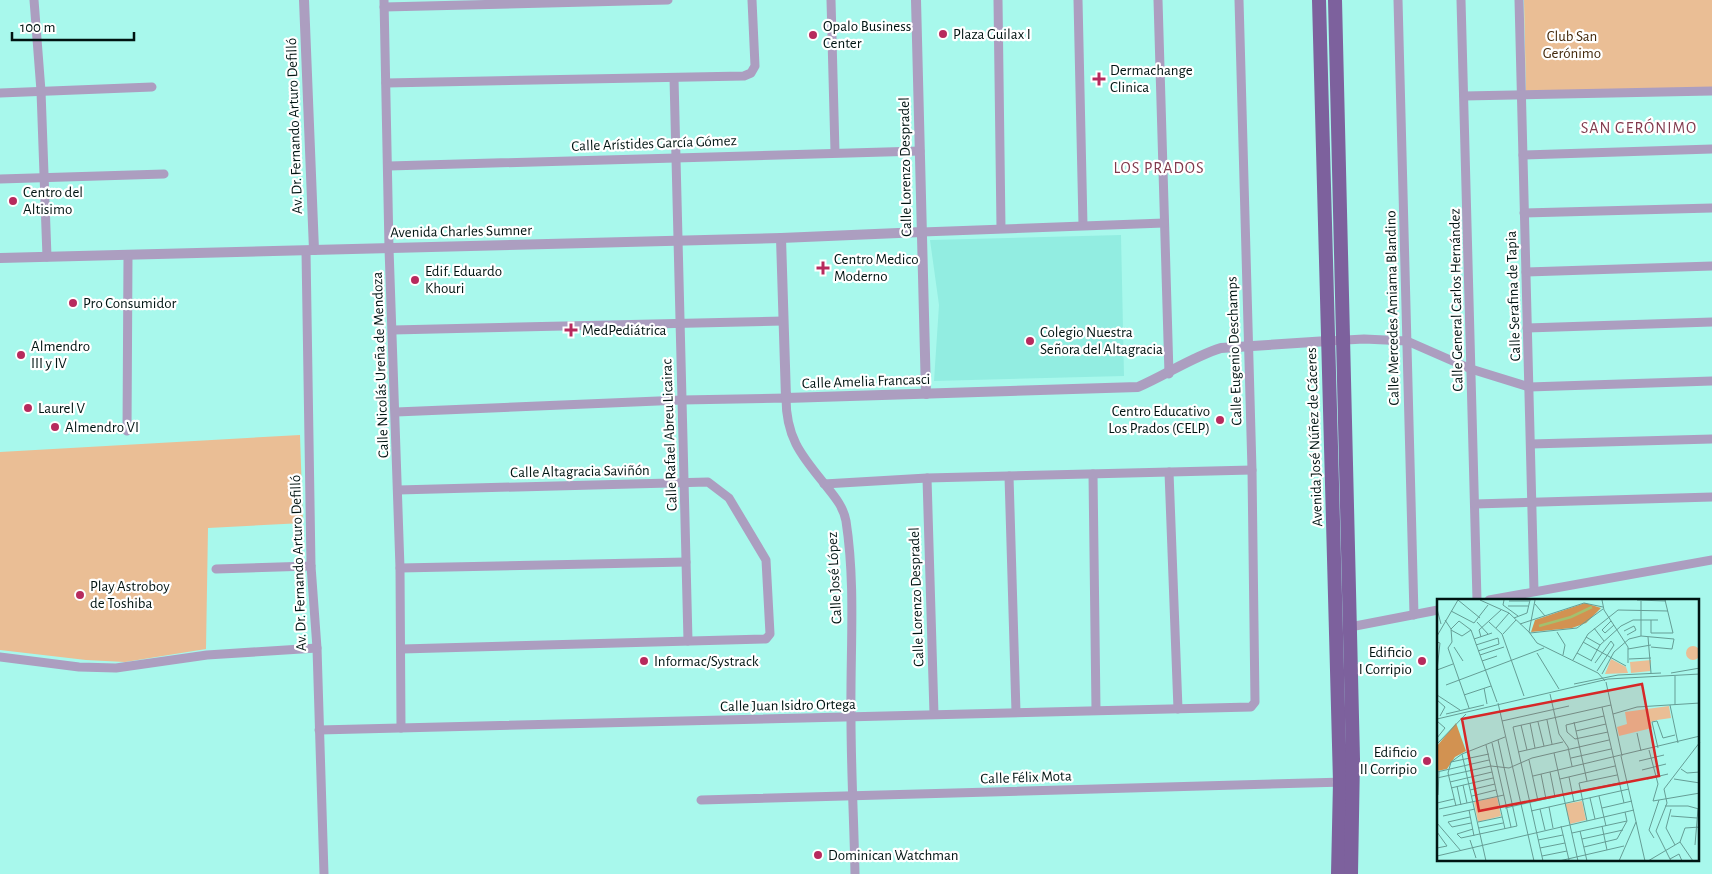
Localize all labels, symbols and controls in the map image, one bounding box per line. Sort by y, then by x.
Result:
scale bar [12,10,135,42]
place label: Opalo Business Center [823,19,911,51]
text: 100 m [20,20,55,35]
place label: Plaza Guilax I [953,27,1031,42]
marker: Plaza Guilax I [937,28,949,40]
marker: Opalo Business Center [807,29,819,41]
park label: Club San Gerónimo [1543,29,1601,61]
street label: Av. Dr. Fernando Arturo Defilló [284,38,305,214]
place label: Dermachange Clinica [1110,63,1193,95]
marker: Dermachange Clinica [1092,72,1106,86]
street label: Calle Lorenzo Despradel [897,97,914,237]
district label: SAN GERÓNIMO [1581,118,1697,136]
street label: Calle Arístides García Gómez [571,133,737,154]
district label: LOS PRADOS [1114,160,1204,176]
place label: Centro del Altisimo [23,185,83,217]
marker: Centro del Altisimo [7,195,19,207]
street label: Calle General Carlos Hernández [1447,208,1466,392]
street label: Calle Mercedes Amiama Blandino [1383,210,1402,406]
street label: Avenida Charles Sumner [390,223,532,240]
street label: Calle Serafina de Tapia [1504,230,1523,362]
place label: Centro Medico Moderno [834,252,919,284]
marker: Centro Medico Moderno [816,261,830,275]
place label: Edif. Eduardo Khouri [425,264,502,296]
street label: Calle Nicolás Ureña de Mendoza [370,271,391,458]
marker: Edif. Eduardo Khouri [409,274,421,286]
street label: Calle Eugenio Deschamps [1224,276,1245,426]
place label: Pro Consumidor [83,296,176,311]
marker: Pro Consumidor [67,297,79,309]
marker: MedPediátrica [564,323,578,337]
place label: MedPediátrica [582,323,667,338]
place label: Colegio Nuestra Señora del Altagracia [1040,325,1163,357]
marker: Colegio Nuestra Señora del Altagracia [1024,335,1036,347]
place label: Almendro III y IV [31,339,90,371]
street label: Avenida José Núñez de Cáceres [1304,347,1325,527]
marker: Almendro III y IV [15,349,27,361]
street label: Calle Rafael Abreu Licairac [659,358,680,511]
street label: Calle Amelia Francasci [802,372,930,391]
place label: Laurel V [38,401,86,416]
marker: Laurel V [22,402,34,414]
place label: Centro Educativo Los Prados (CELP) [1108,404,1210,436]
marker: Centro Educativo Los Prados (CELP) [1214,414,1226,426]
place label: Almendro VI [65,420,139,435]
marker: Almendro VI [49,421,61,433]
street label: Calle Altagracia Saviñón [510,463,650,480]
street label: Av. Dr. Fernando Arturo Defilló [288,475,309,651]
street label: Calle Lorenzo Despradel [907,527,926,667]
street label: Calle José López [825,531,844,624]
place label: Play Astroboy de Toshiba [90,579,170,611]
marker: Play Astroboy de Toshiba [74,589,86,601]
inset map [1437,599,1700,862]
place label: Edificio I Corripio [1359,645,1412,677]
place label: Informac/Systrack [654,654,759,669]
marker: Informac/Systrack [638,655,650,667]
marker: Edificio I Corripio [1416,655,1428,667]
street label: Calle Juan Isidro Ortega [720,697,856,714]
place label: Edificio II Corripio [1360,745,1417,777]
marker: Edificio II Corripio [1421,755,1433,767]
street label: Calle Félix Mota [980,768,1072,787]
place label: Dominican Watchman [828,848,959,863]
marker: Dominican Watchman [812,849,824,861]

